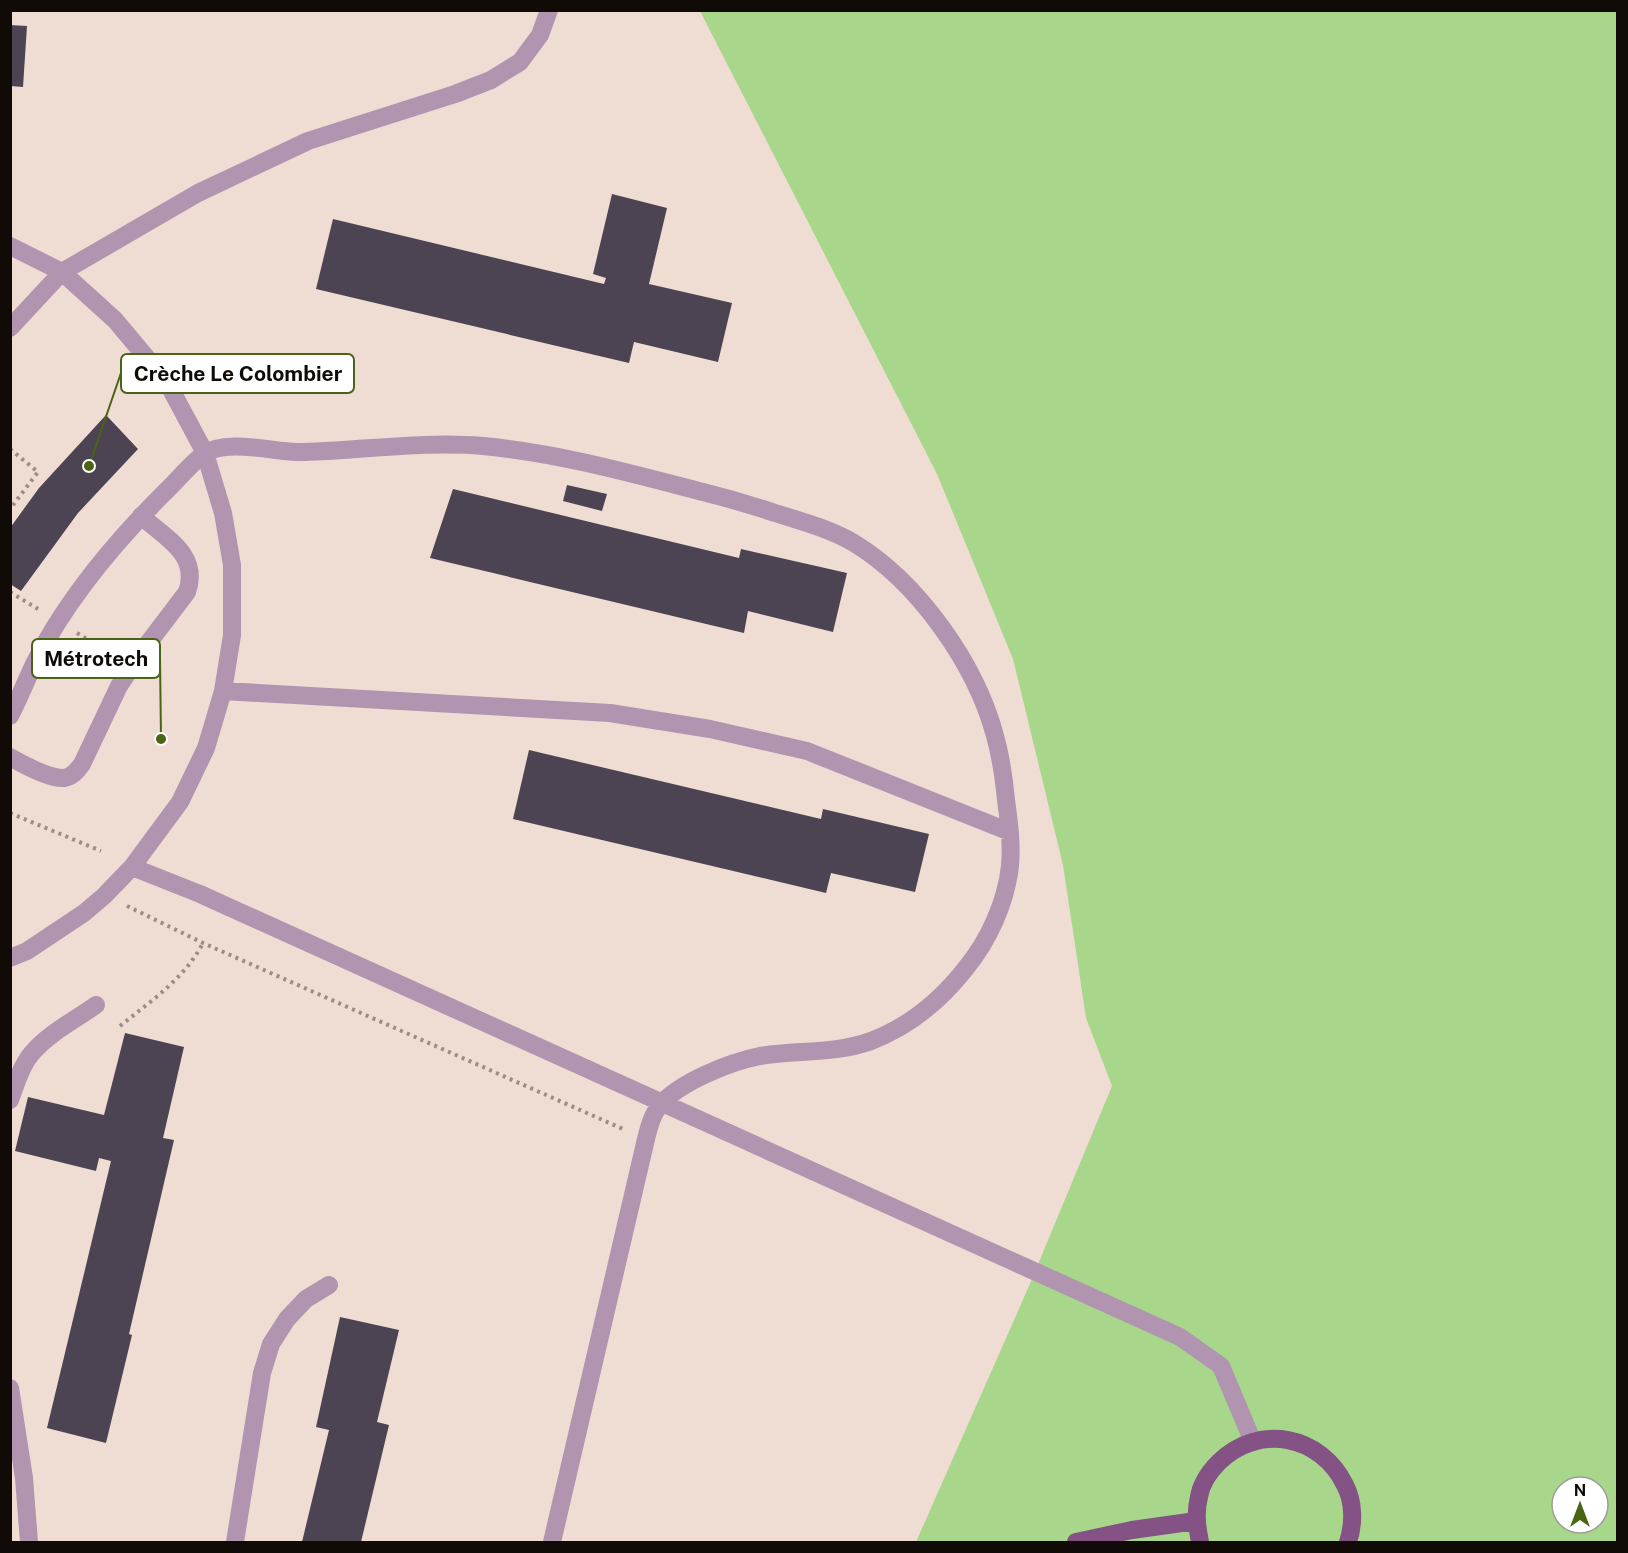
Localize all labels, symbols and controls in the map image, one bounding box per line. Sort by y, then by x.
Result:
callout: Crèche Le Colombier [121,354,354,393]
text: Crèche Le Colombier [134,361,343,386]
callout: Métrotech [32,639,160,678]
text: Métrotech [44,646,148,671]
north arrow [1550,1475,1610,1535]
text: N [1574,1481,1586,1500]

